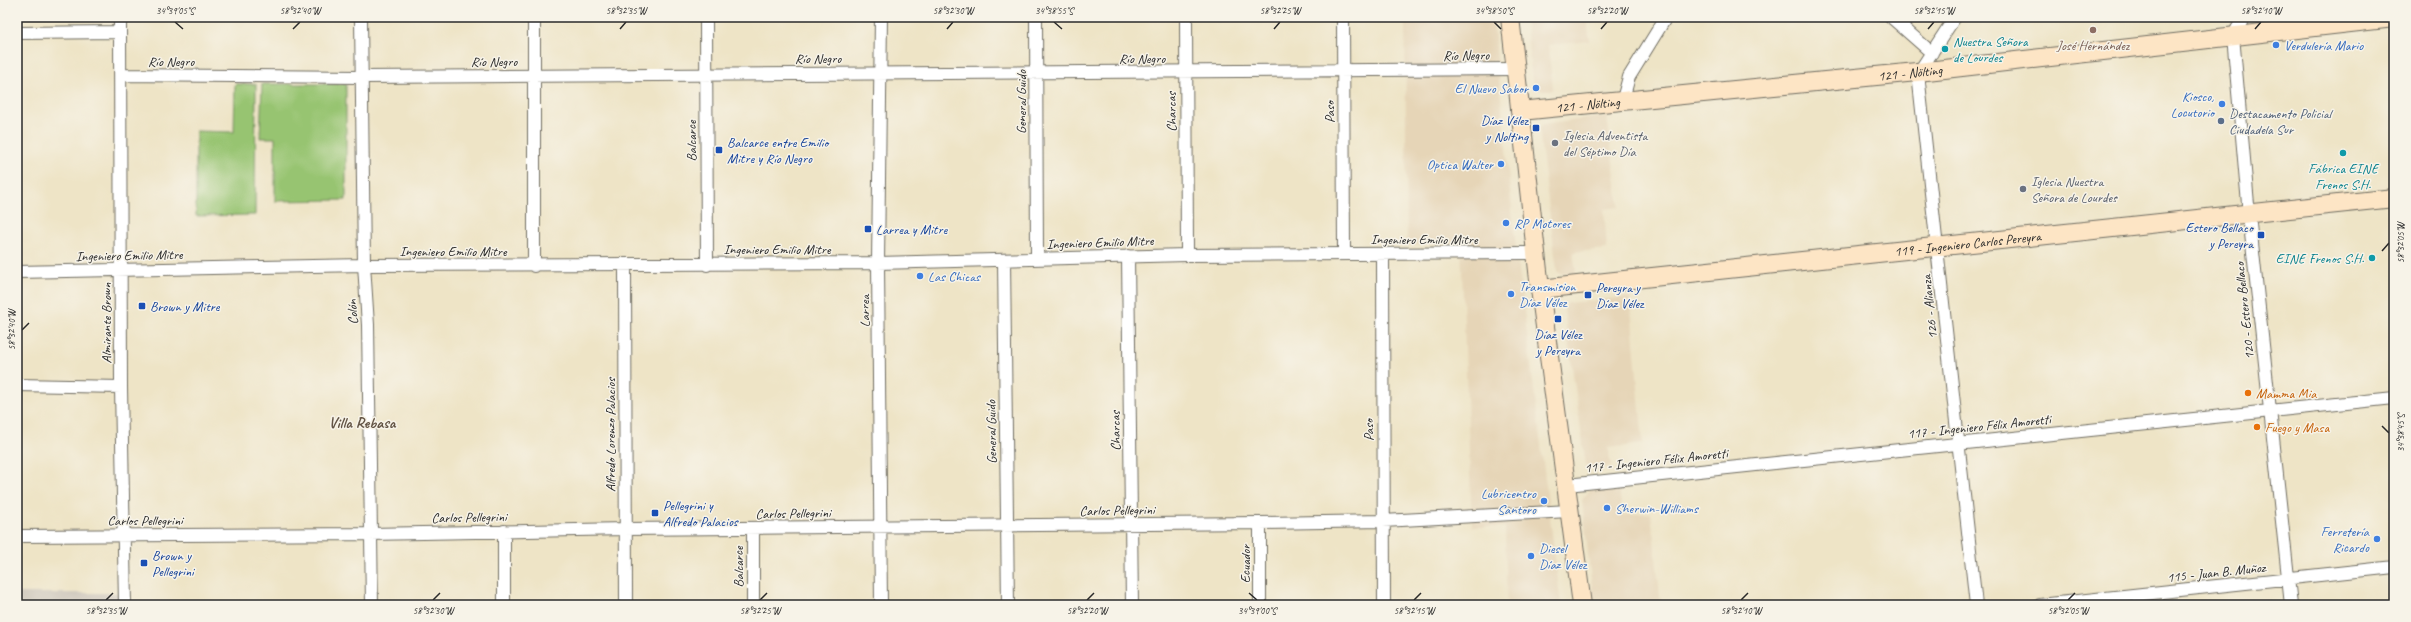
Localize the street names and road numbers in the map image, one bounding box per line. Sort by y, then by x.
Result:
street label: Río Negro [1443,47,1490,64]
street label: Río Negro [795,50,842,67]
street label: Río Negro [1119,50,1166,67]
street label: Río Negro [148,53,195,70]
street label: Río Negro [471,53,518,70]
street label: 121 - Nölting [1877,61,1944,85]
street label: General Guido [1013,69,1030,134]
street label: Charcas [1163,91,1180,132]
street label: 121 - Nölting [1555,93,1622,116]
street label: Paso [1321,99,1338,123]
street label: Balcarce [683,119,700,161]
street label: 119 - Ingeniero Carlos Pereyra [1894,228,2043,260]
street label: Ingeniero Emilio Mitre [1371,231,1479,248]
street label: Ingeniero Emilio Mitre [1046,232,1155,253]
street label: Ingeniero Emilio Mitre [724,241,832,258]
street label: Ingeniero Emilio Mitre [400,243,508,260]
street label: Ingeniero Emilio Mitre [75,246,184,265]
street label: 120 - Estero Bellaco [2231,259,2258,360]
street label: 126 - Alianza [1918,273,1941,340]
street label: Almirante Brown [98,282,115,363]
street label: Larrea [856,294,873,327]
street label: Colón [343,298,362,325]
street label: Alfredo Lorenzo Palacios [602,377,619,492]
street label: General Guido [982,399,1001,464]
street label: Charcas [1107,410,1124,451]
street label: 117 - Ingeniero Félix Amoretti [1907,410,2054,442]
street label: Paso [1360,417,1377,441]
street label: 117 - Ingeniero Félix Amoretti [1584,444,1731,476]
street label: Carlos Pellegrini [1079,501,1157,520]
street label: Carlos Pellegrini [755,504,833,523]
street label: Carlos Pellegrini [431,508,509,527]
street label: Carlos Pellegrini [107,512,185,529]
street label: Ecuador [1237,544,1254,583]
street label: Balcarce [730,545,747,587]
street label: 115 - Juan B. Muñoz [2166,559,2268,586]

